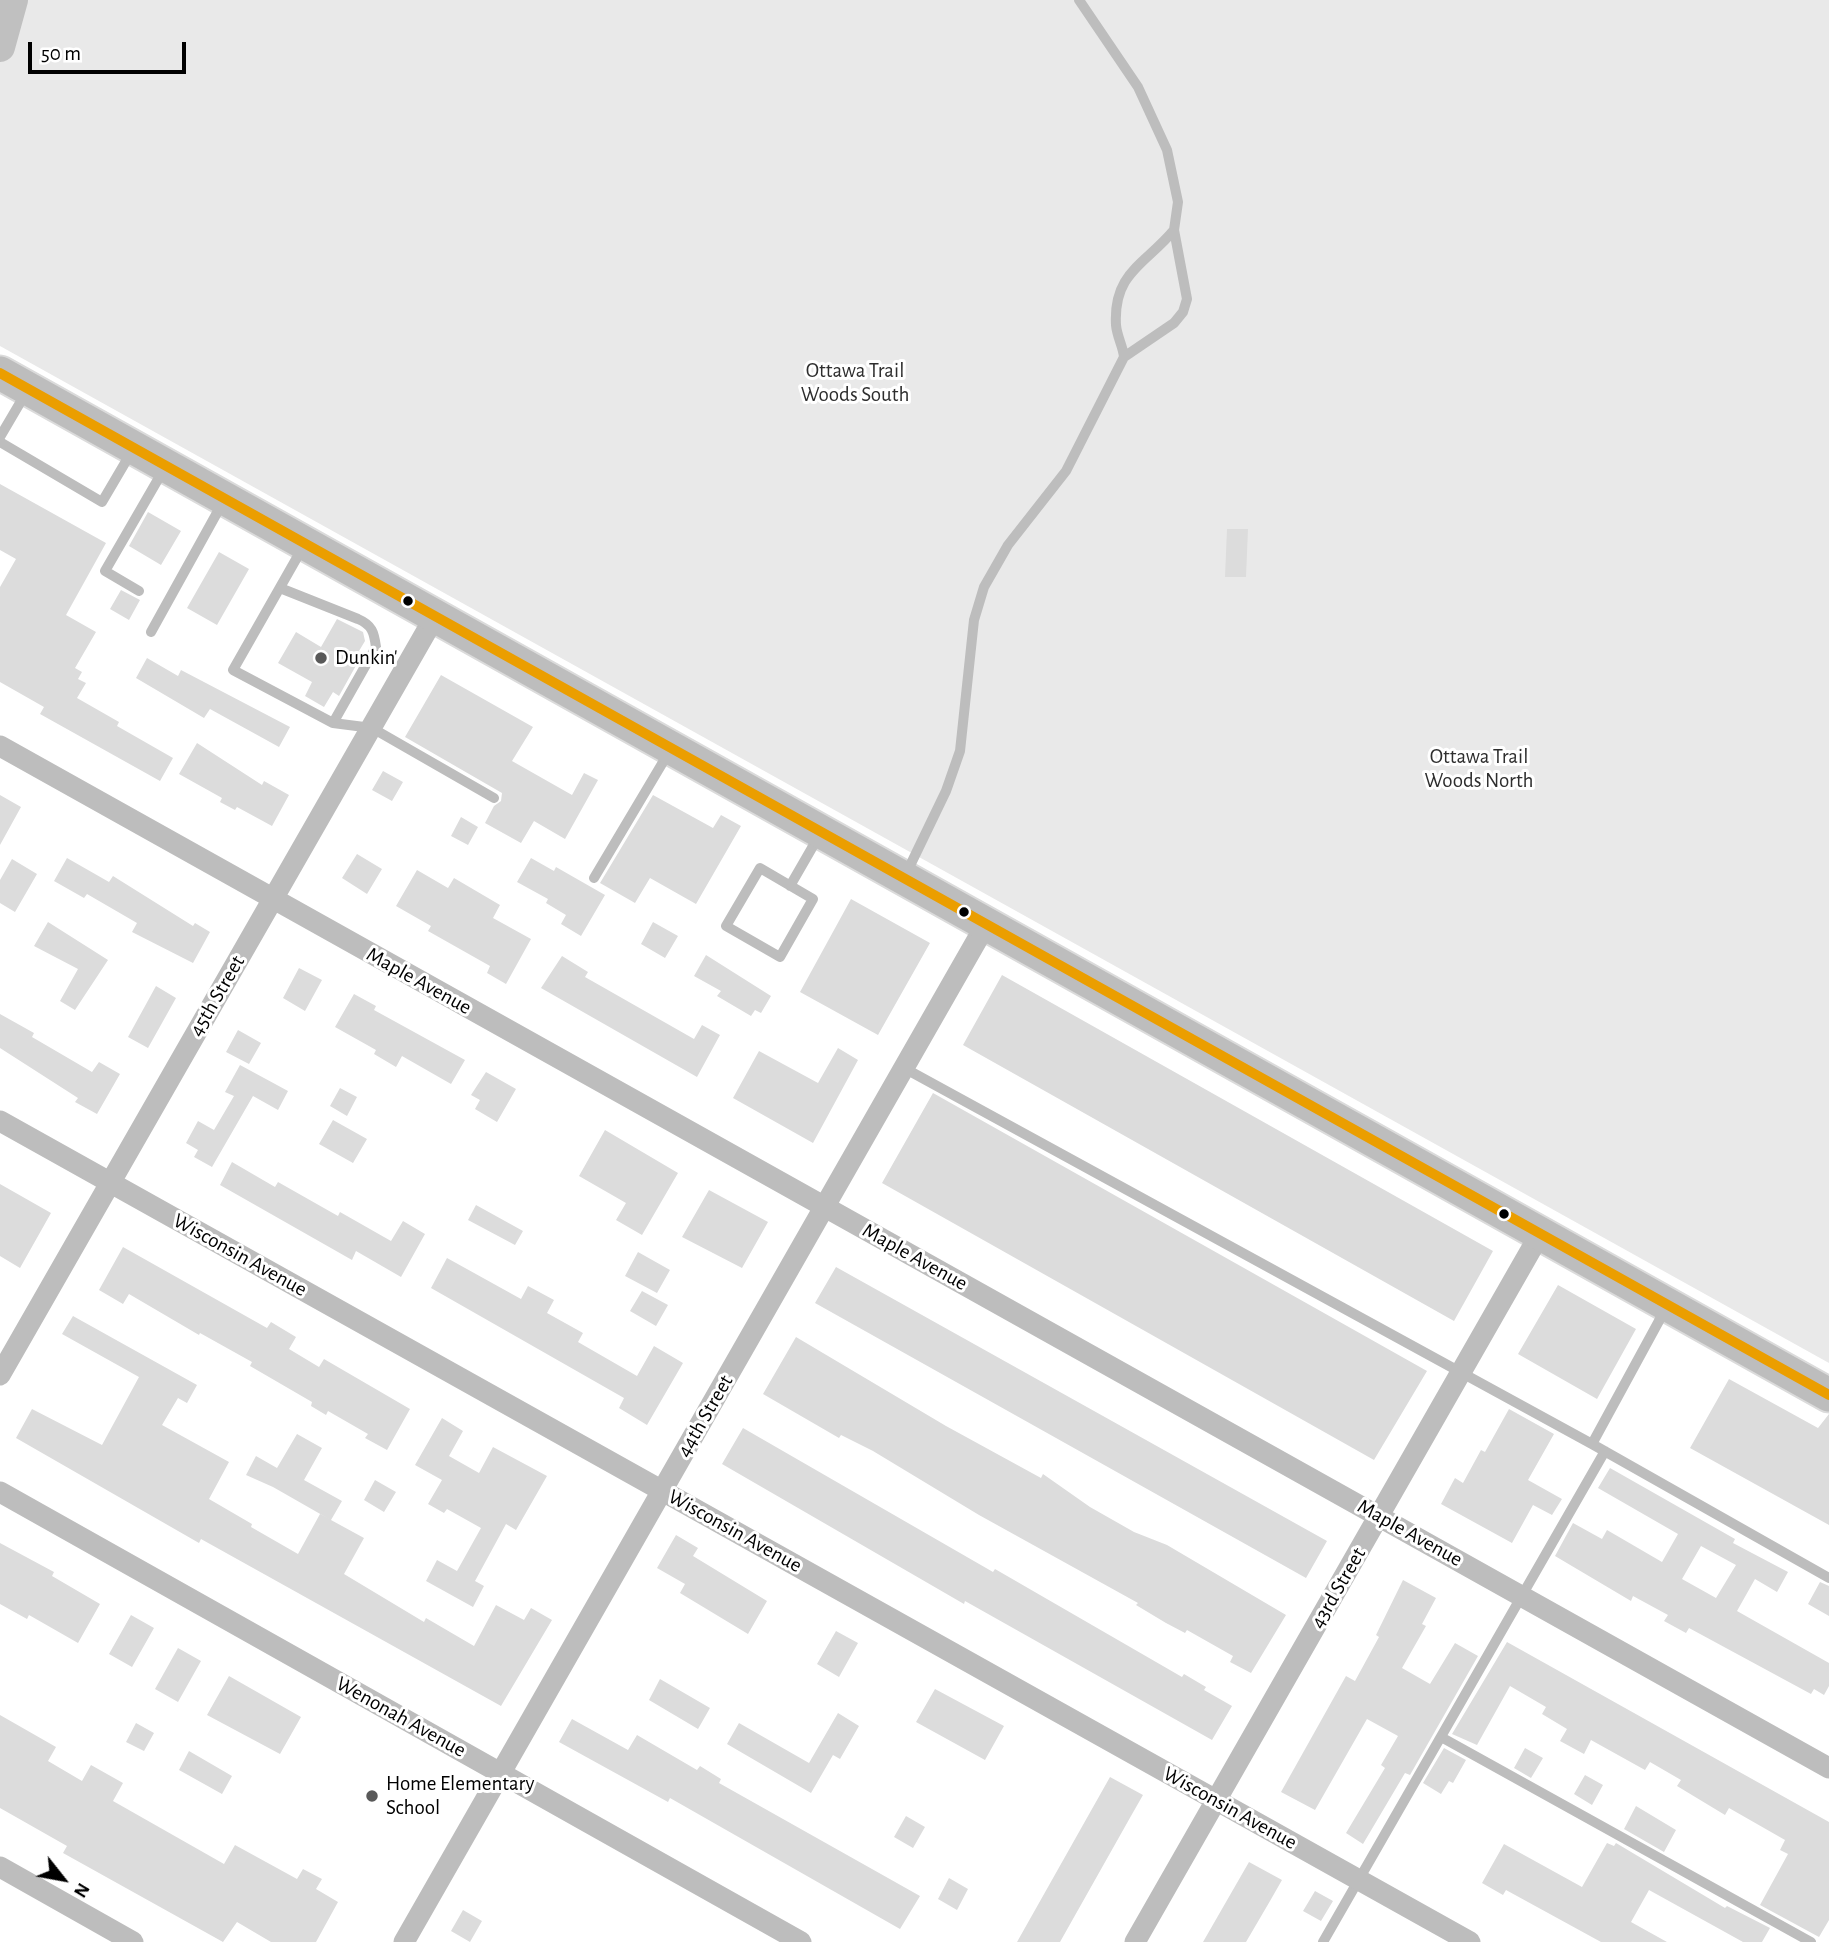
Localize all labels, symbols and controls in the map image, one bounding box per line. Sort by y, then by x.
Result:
scale bar [32,28,189,72]
text: 50 m [41,43,81,64]
park label: Ottawa Trail Woods South [801,358,909,408]
unlabelled marker [401,594,415,608]
place label: Dunkin' [335,645,398,671]
marker: Dunkin' [313,650,329,666]
park label: Ottawa Trail Woods North [1425,744,1533,794]
unlabelled marker [957,905,971,919]
street label: Maple Avenue [362,942,476,1020]
street label: 45th Street [184,951,250,1041]
unlabelled marker [1497,1207,1511,1221]
street label: Wisconsin Avenue [169,1208,311,1302]
street label: Maple Avenue [858,1218,972,1296]
street label: 44th Street [671,1370,739,1462]
street label: Wisconsin Avenue [664,1484,806,1578]
street label: Maple Avenue [1353,1494,1467,1572]
street label: 43rd Street [1305,1543,1371,1633]
street label: Wenonah Avenue [332,1671,470,1763]
street label: Wisconsin Avenue [1159,1761,1301,1855]
place label: Home Elementary School [386,1771,534,1821]
marker: Home Elementary School [364,1788,380,1804]
north arrow [28,1844,98,1914]
text: N [70,1880,93,1901]

